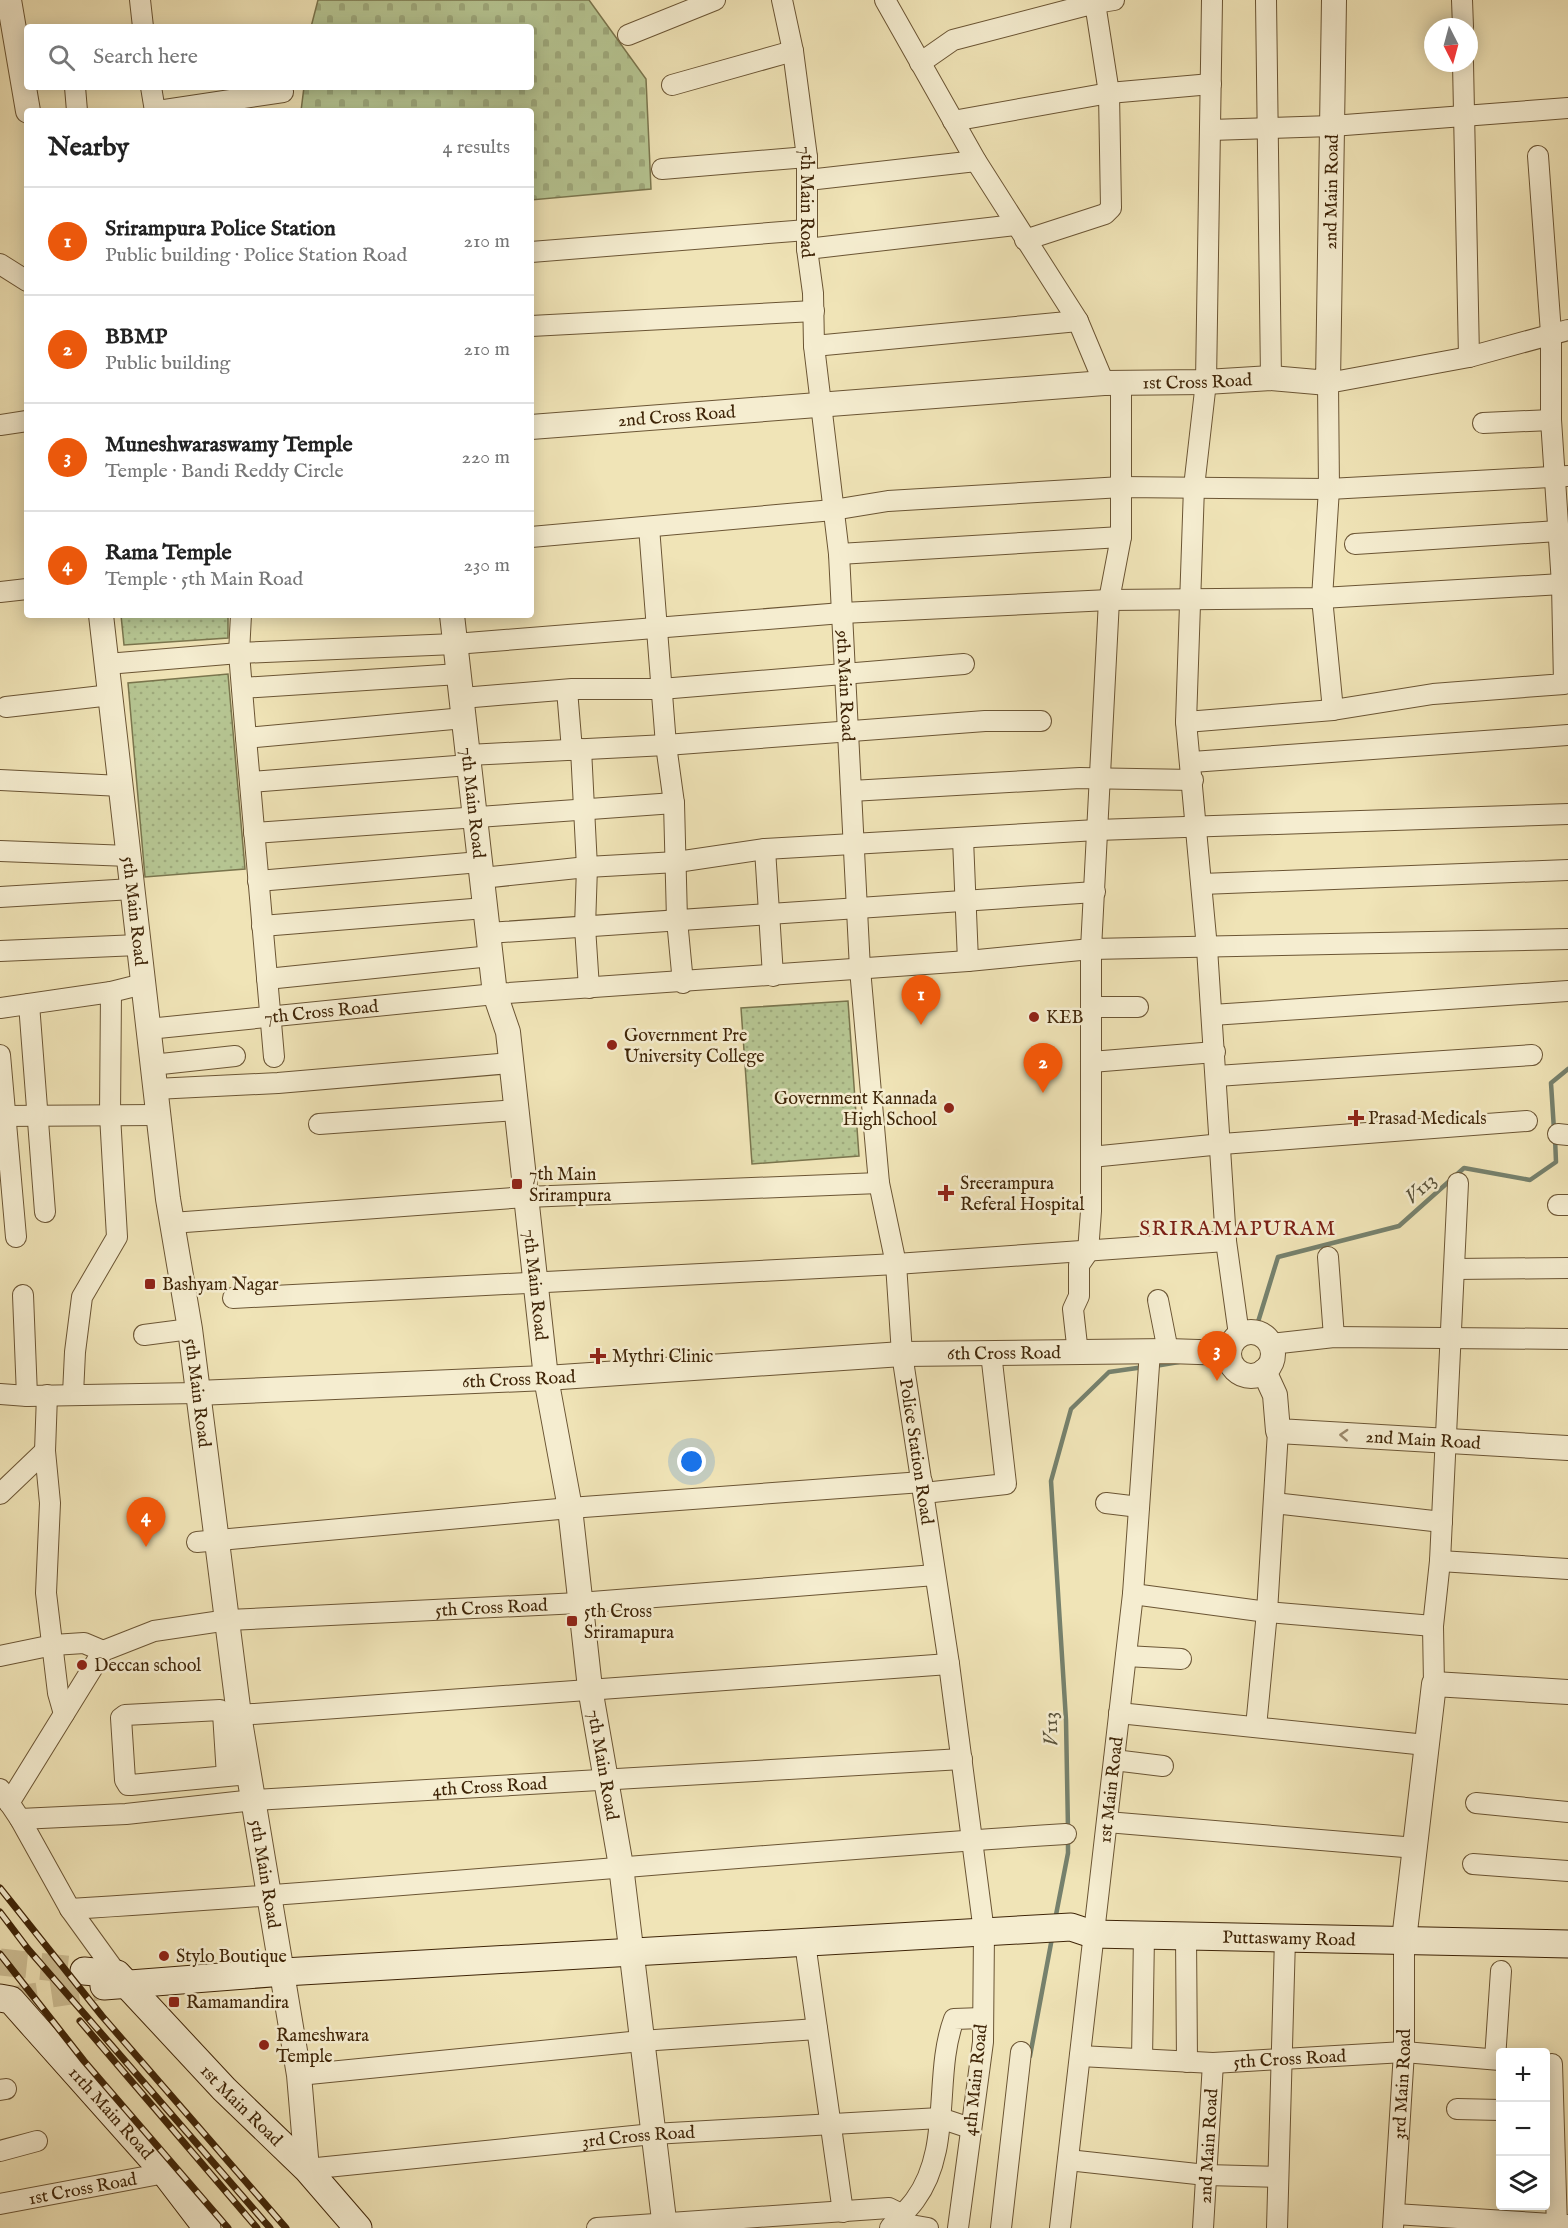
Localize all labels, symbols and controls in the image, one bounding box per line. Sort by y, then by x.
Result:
north arrow [1424,18,1478,72]
search box [24,24,534,90]
icon: search [45,41,78,74]
text: Search here [93,43,198,71]
text: Nearby [48,131,129,164]
street label: 2nd Main Road [1320,134,1345,250]
text: 4 results [443,135,510,160]
street label: 7th Main Road [793,145,818,260]
text: Srirampura Police Station [105,215,336,243]
text: 1 [64,229,71,254]
text: 210 m [464,229,510,254]
text: Public building · Police Station Road [105,243,407,268]
text: BBMP [105,323,167,351]
text: 2 [63,337,72,362]
text: 210 m [464,337,510,362]
text: Public building [105,351,230,376]
street label: 1st Cross Road [1142,369,1253,396]
street label: 2nd Cross Road [617,401,737,433]
text: Muneshwaraswamy Temple [105,431,353,459]
text: 3 [64,445,71,470]
text: 220 m [462,445,510,470]
text: Temple · Bandi Reddy Circle [105,459,344,484]
text: Rama Temple [105,539,232,567]
text: 4 [63,553,72,578]
text: 230 m [464,553,510,578]
text: Temple · 5th Main Road [105,567,303,592]
street label: 9th Main Road [830,629,858,742]
street label: 7th Main Road [454,746,490,860]
street label: 5th Main Road [116,855,151,968]
pin: 1 [902,976,940,1025]
street label: 7th Cross Road [263,996,380,1030]
place label: KEB [1046,1007,1083,1030]
marker: KEB [1027,1010,1041,1024]
place label: Government Pre University College [624,1025,764,1069]
marker: Government Pre University College [605,1038,619,1052]
pin: 2 [1024,1044,1062,1093]
place label: Government Kannada High School [774,1088,937,1132]
marker: Government Kannada High School [942,1101,956,1115]
place label: Prasad Medicals [1368,1108,1487,1131]
marker: Prasad Medicals [1349,1111,1363,1125]
place label: 7th Main Srirampura [529,1164,612,1208]
water label: V113 [1400,1168,1442,1210]
place label: Sreerampura Referal Hospital [960,1173,1084,1217]
marker: 7th Main Srirampura [510,1177,524,1191]
marker: Sreerampura Referal Hospital [937,1184,955,1202]
district label: SRIRAMAPURAM [1139,1216,1337,1243]
street label: 7th Main Road [517,1228,552,1342]
place label: Bashyam Nagar [162,1274,279,1297]
marker: Bashyam Nagar [143,1277,157,1291]
pin: 3 [1198,1332,1236,1381]
street label: 5th Main Road [178,1337,215,1449]
street label: 6th Cross Road [947,1342,1061,1366]
place label: Mythri Clinic [612,1346,713,1369]
marker: Mythri Clinic [589,1347,607,1365]
street label: 6th Cross Road [461,1366,577,1395]
street label: Police Station Road [893,1377,938,1527]
street label: 2nd Main Road [1365,1426,1482,1456]
one-way arrow [1340,1428,1349,1441]
your location [677,1447,706,1476]
pin: 4 [126,1498,166,1547]
street label: 5th Cross Road [435,1595,549,1623]
place label: 5th Cross Sriramapura [584,1601,674,1645]
marker: 5th Cross Sriramapura [565,1614,579,1628]
place label: Deccan school [94,1655,201,1678]
marker: Deccan school [75,1658,89,1672]
street label: 7th Main Road [581,1708,623,1823]
water label: V113 [1038,1711,1065,1747]
street label: 1st Main Road [1094,1735,1130,1845]
street label: 4th Cross Road [432,1773,548,1803]
street label: 5th Main Road [244,1818,284,1931]
street label: Puttaswamy Road [1222,1927,1356,1953]
place label: Stylo Boutique [176,1946,287,1969]
marker: Stylo Boutique [157,1949,171,1963]
place label: Ramamandira [186,1992,289,2015]
marker: Ramamandira [167,1995,181,2009]
street label: 4th Main Road [959,2023,994,2137]
place label: Rameshwara Temple [276,2025,369,2069]
street label: 3rd Main Road [1389,2029,1417,2140]
marker: Rameshwara Temple [257,2038,271,2052]
street label: 5th Cross Road [1233,2045,1347,2075]
map controls [1496,2048,1550,2210]
button: + [1496,2048,1550,2102]
street label: 1st Main Road [194,2060,287,2152]
street label: 11th Main Road [63,2062,158,2165]
street label: 2nd Main Road [1194,2088,1224,2205]
button: − [1496,2102,1550,2156]
street label: 3rd Cross Road [581,2122,696,2154]
button: layers [1496,2156,1550,2210]
street label: 1st Cross Road [27,2168,139,2211]

